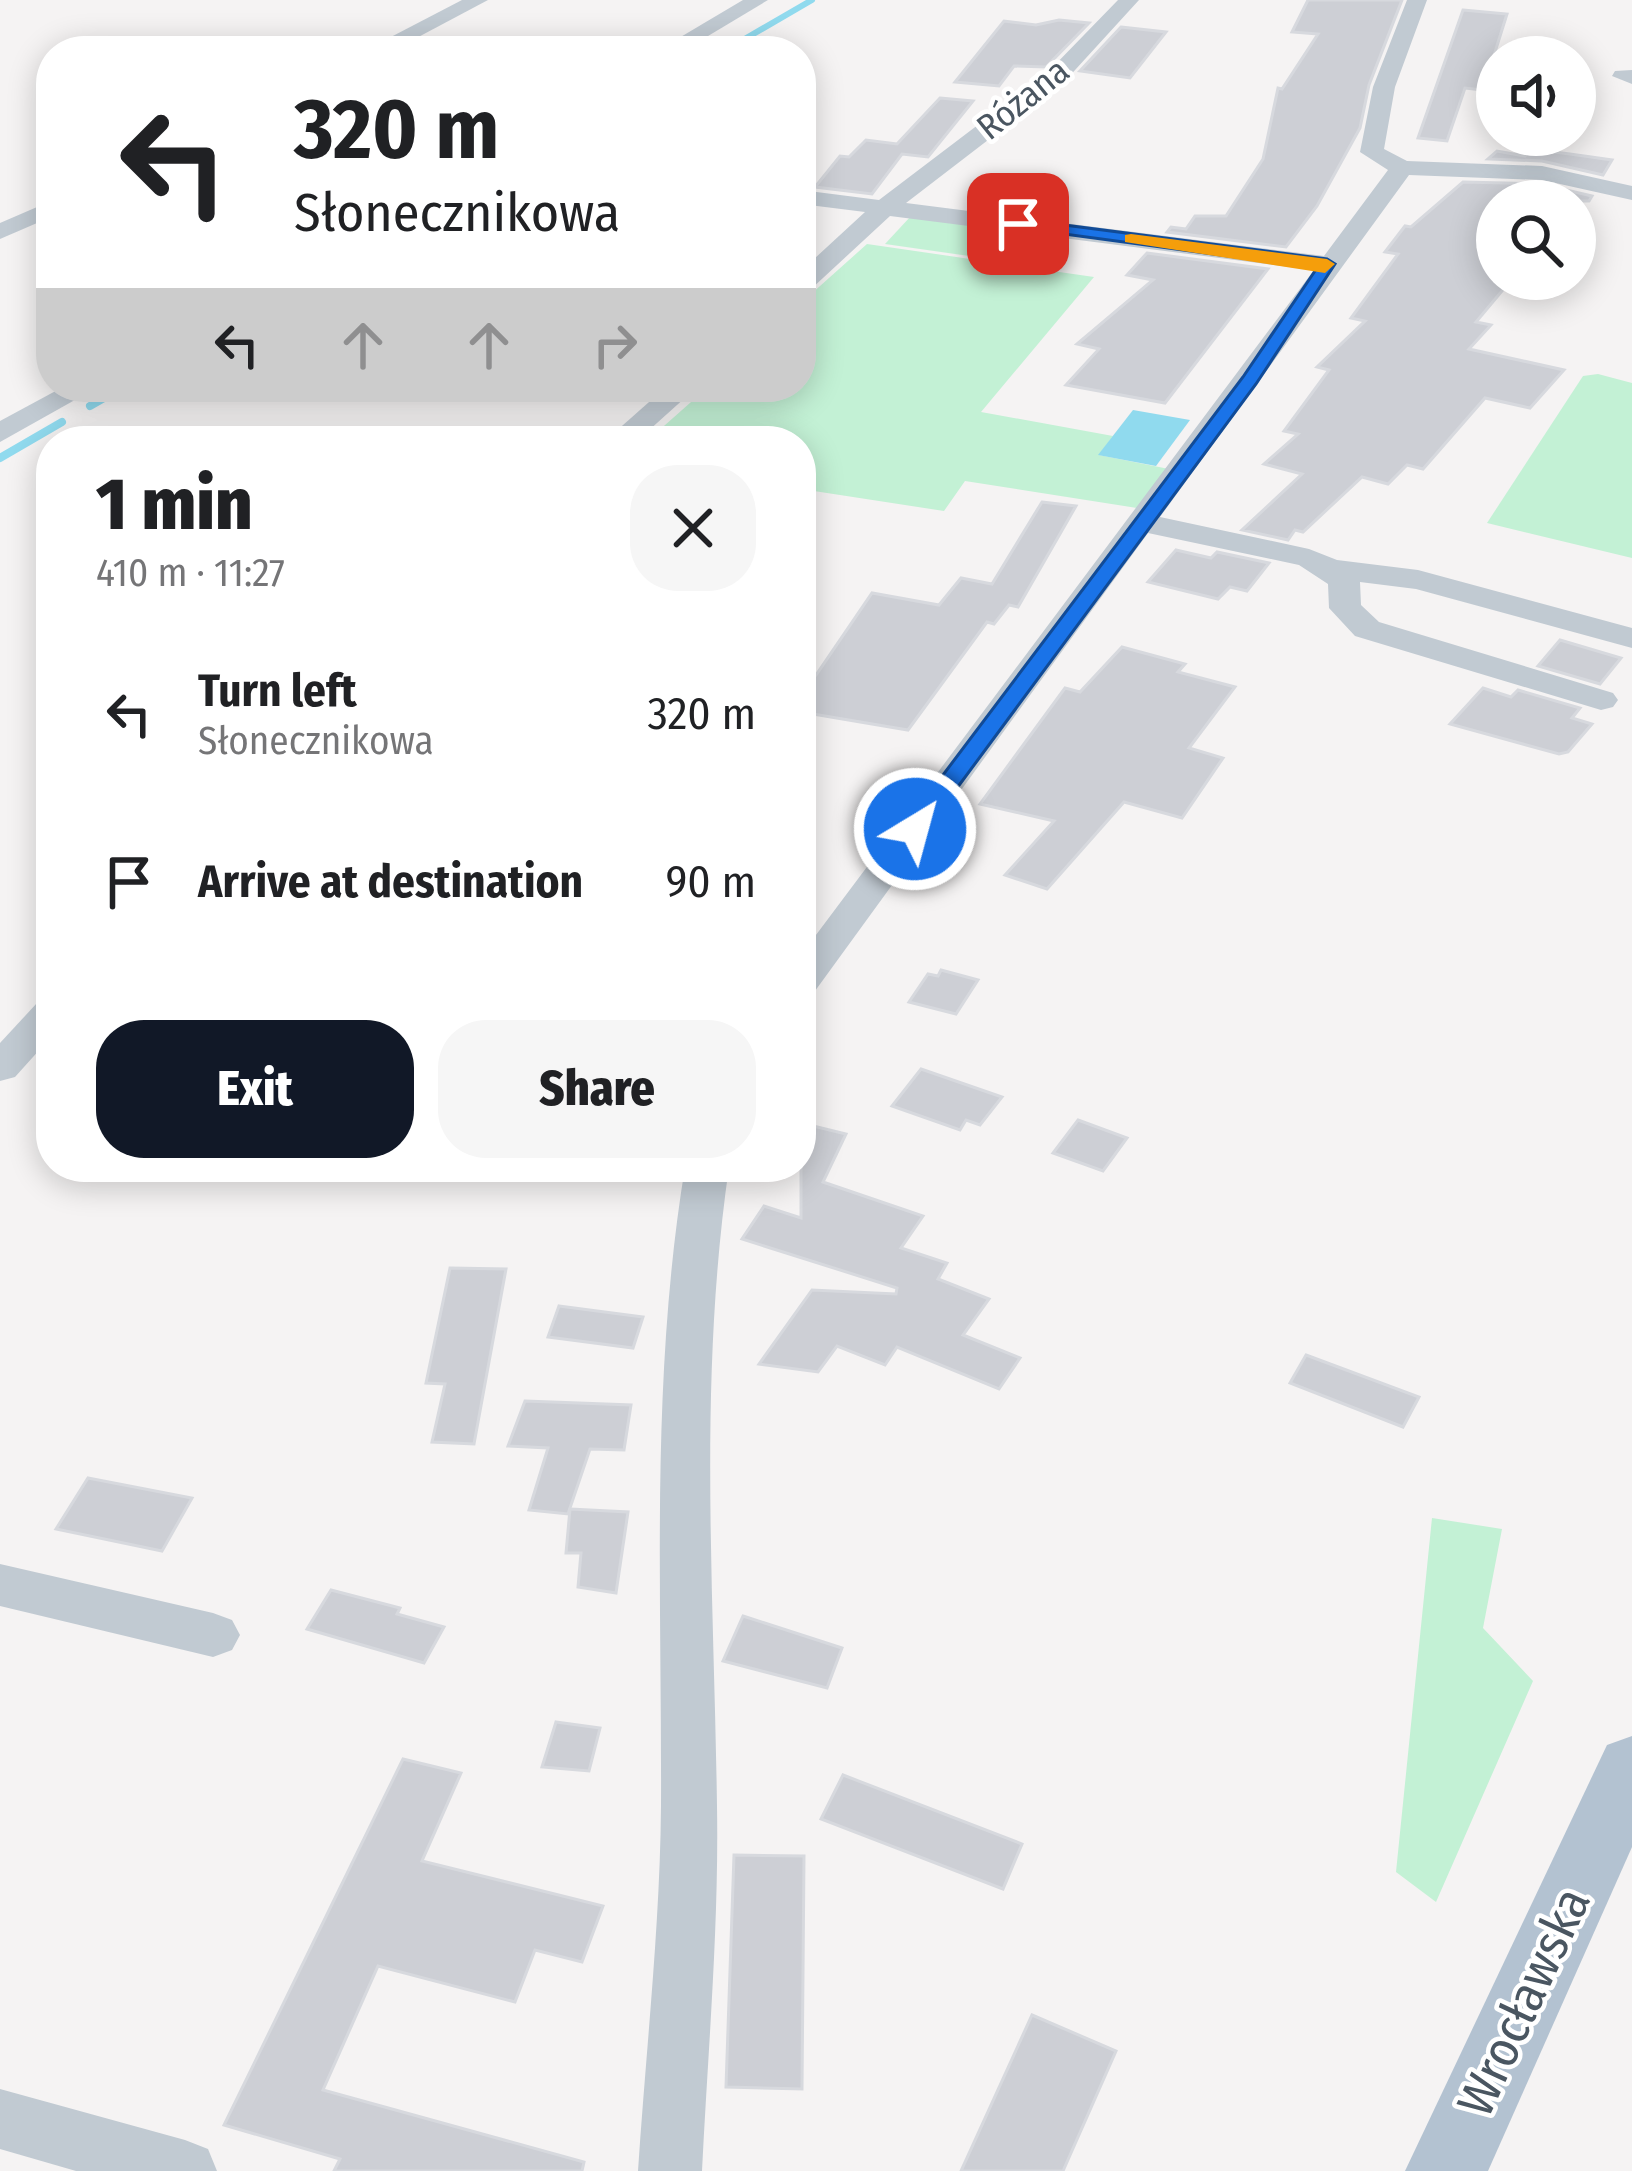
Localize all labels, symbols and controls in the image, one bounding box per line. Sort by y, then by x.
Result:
map controls [1476,36,1596,300]
button: sound [1476,36,1596,156]
street label: Różana [968,49,1078,149]
text: 320 m [294,79,499,180]
icon: left [96,84,252,240]
pin [967,173,1069,275]
button: search [1476,180,1596,300]
text: Słonecznikowa [294,181,620,245]
icon: arrive [985,191,1051,257]
icon: left [204,312,270,378]
icon: ahead [330,312,396,378]
icon: ahead [456,312,522,378]
icon: right [582,312,648,378]
text: 1 min [96,462,253,548]
button: close [630,465,756,591]
text: 410 m · 11:27 [96,550,285,596]
text: Turn left [198,664,357,718]
icon: left [96,681,162,747]
text: 320 m [648,687,756,741]
text: Słonecznikowa [198,718,434,764]
position arrow [852,766,978,892]
icon: arrive [96,849,162,915]
text: Arrive at destination [198,855,583,909]
text: 90 m [666,855,756,909]
button: Exit [96,1020,414,1158]
button: Share [438,1020,756,1158]
street label: Wrocławska [1444,1878,1604,2126]

